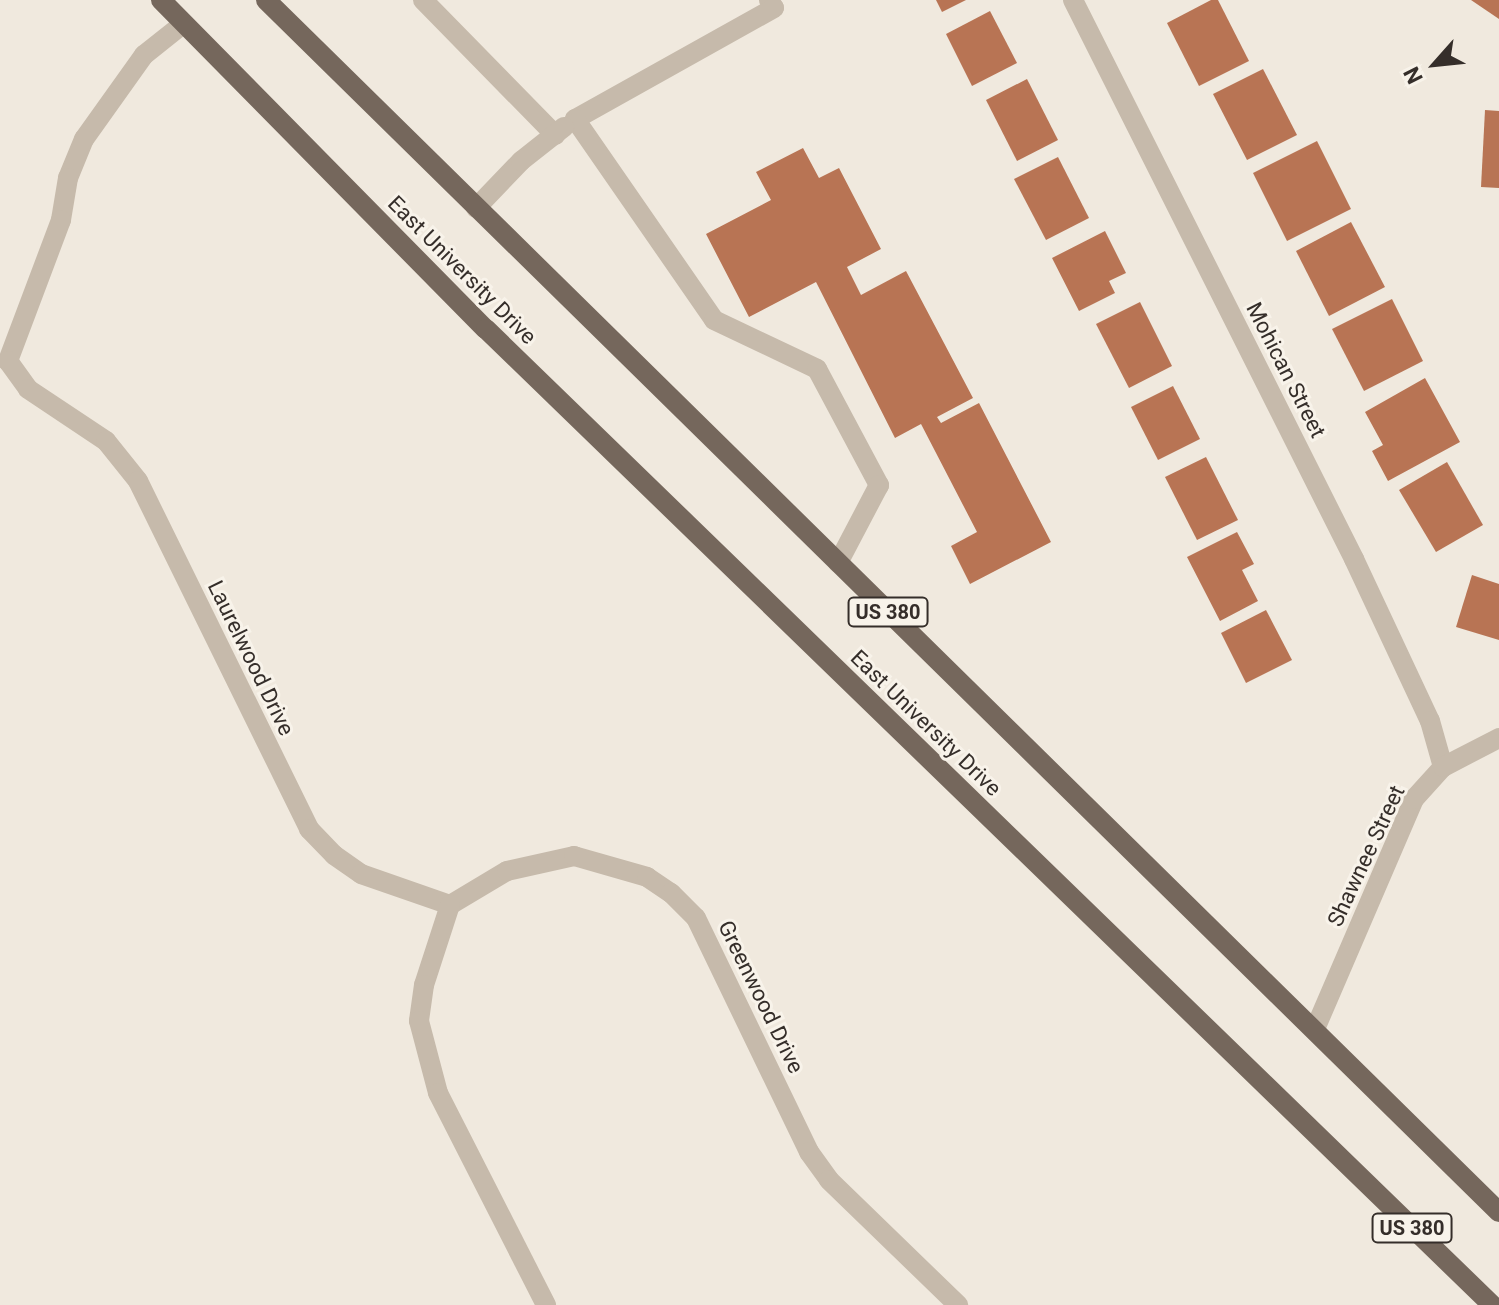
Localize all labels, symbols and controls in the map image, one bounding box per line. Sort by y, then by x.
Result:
north arrow [1395,24,1475,104]
text: N [1399,63,1428,88]
street label: East University Drive [382,190,542,350]
street label: Mohican Street [1241,298,1331,442]
street label: Laurelwood Drive [202,576,300,740]
road number: US 380 [846,596,930,628]
street label: East University Drive [845,644,1007,802]
street label: Shawnee Street [1322,781,1410,931]
street label: Greenwood Drive [713,916,809,1078]
road number: US 380 [1370,1212,1454,1244]

